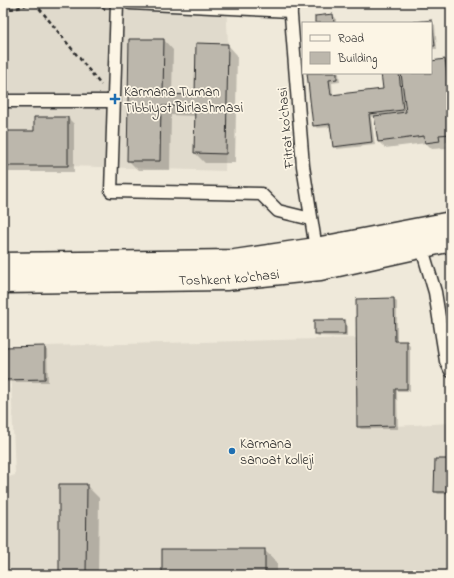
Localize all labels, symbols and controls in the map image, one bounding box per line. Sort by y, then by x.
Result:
legend [302,22,432,74]
text: Road [338,30,364,48]
text: Building [337,50,377,69]
place label: Karmana Tuman Tibbiyot Birlashmasi [124,82,243,120]
street label: Fitrat ko'chasi [272,86,301,170]
marker: Karmana Tuman Tibbiyot Birlashmasi [109,93,121,105]
street label: Toshkent ko'chasi [178,264,280,292]
place label: Karmana sanoat kolleji [240,434,314,471]
marker: Karmana sanoat kolleji [227,446,237,456]

